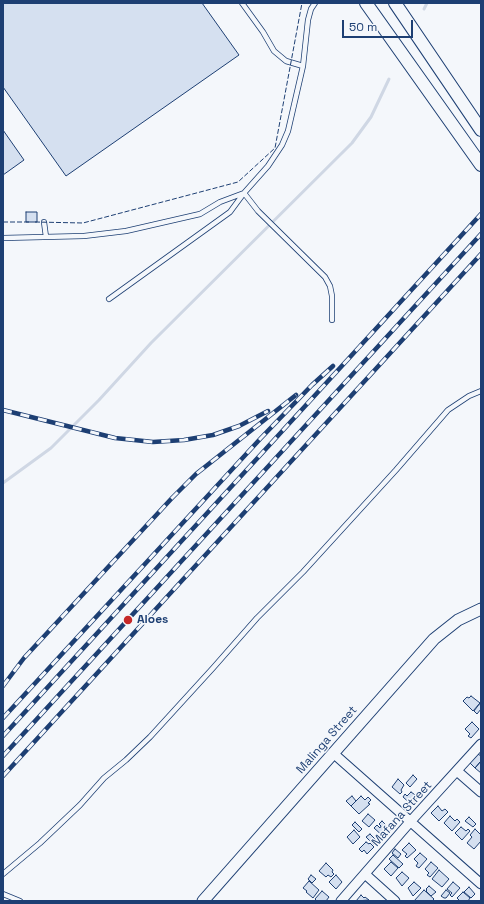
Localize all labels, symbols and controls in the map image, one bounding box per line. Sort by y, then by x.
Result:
scale bar [344,12,415,38]
text: 50 m [349,19,377,35]
place label: Aloes [137,613,168,627]
marker: Aloes [122,614,134,626]
street label: Malinga Street [294,703,360,777]
street label: Mafana Street [369,778,435,850]

